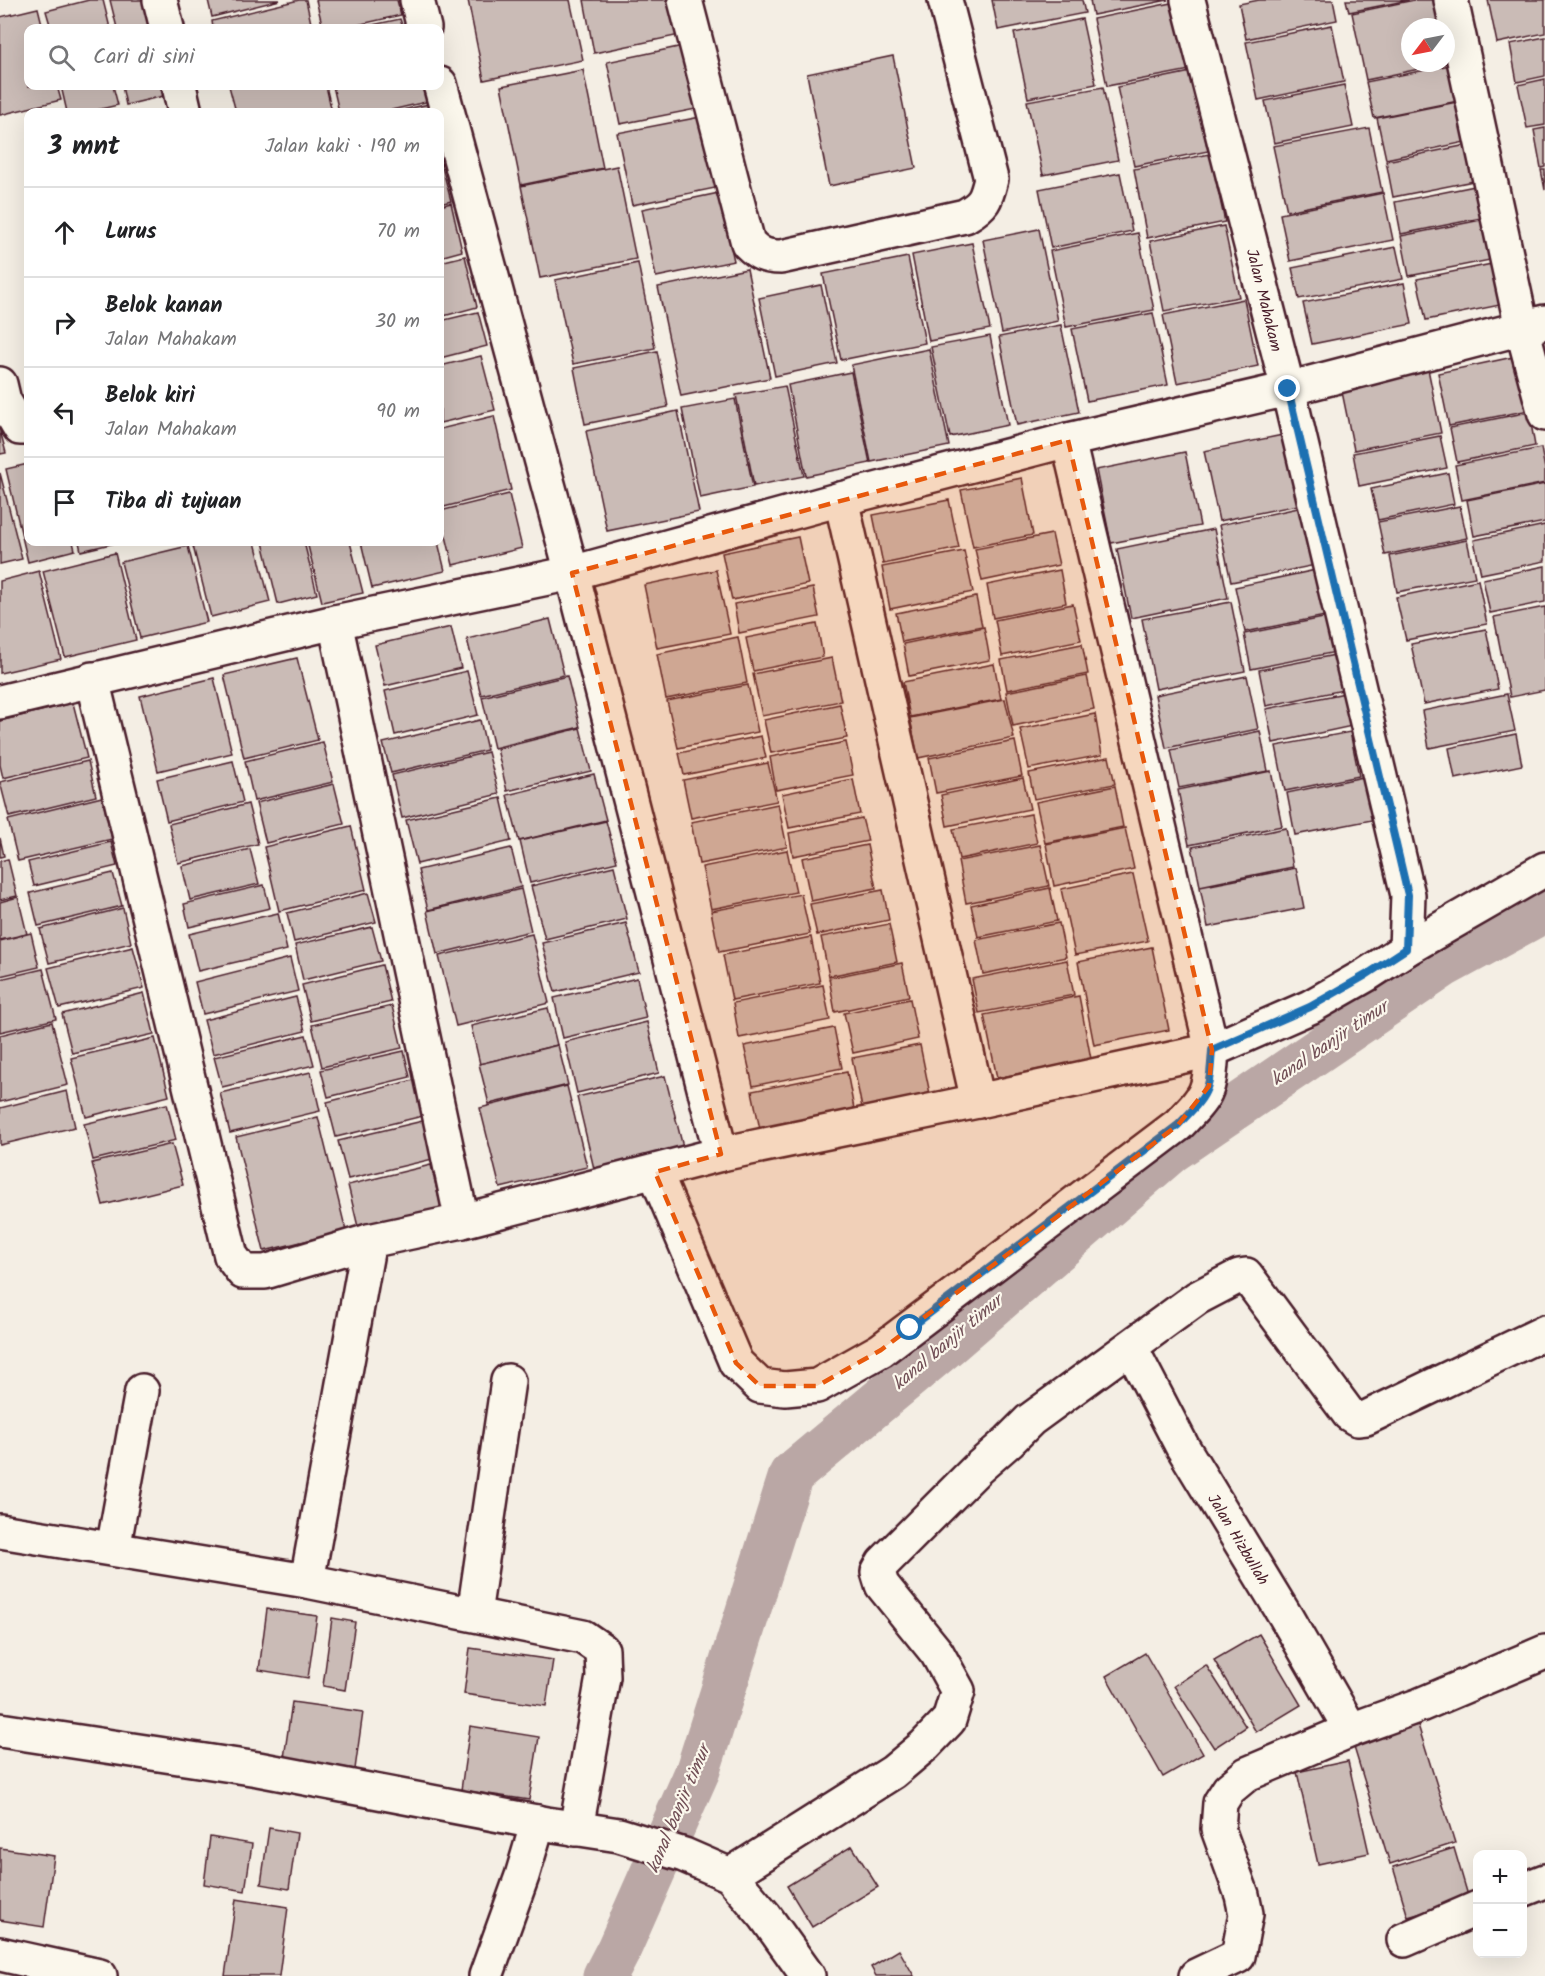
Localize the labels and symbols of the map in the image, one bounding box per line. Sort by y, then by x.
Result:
north arrow [1401,18,1455,72]
street label: Jalan Mahakam [1239,246,1288,355]
route end [1274,375,1300,401]
water label: kanal banjir timur [1265,992,1398,1094]
water label: kanal banjir timur [886,1286,1013,1398]
route start [896,1314,922,1340]
street label: Jalan Hizbullah [1200,1489,1275,1590]
water label: kanal banjir timur [639,1737,721,1878]

